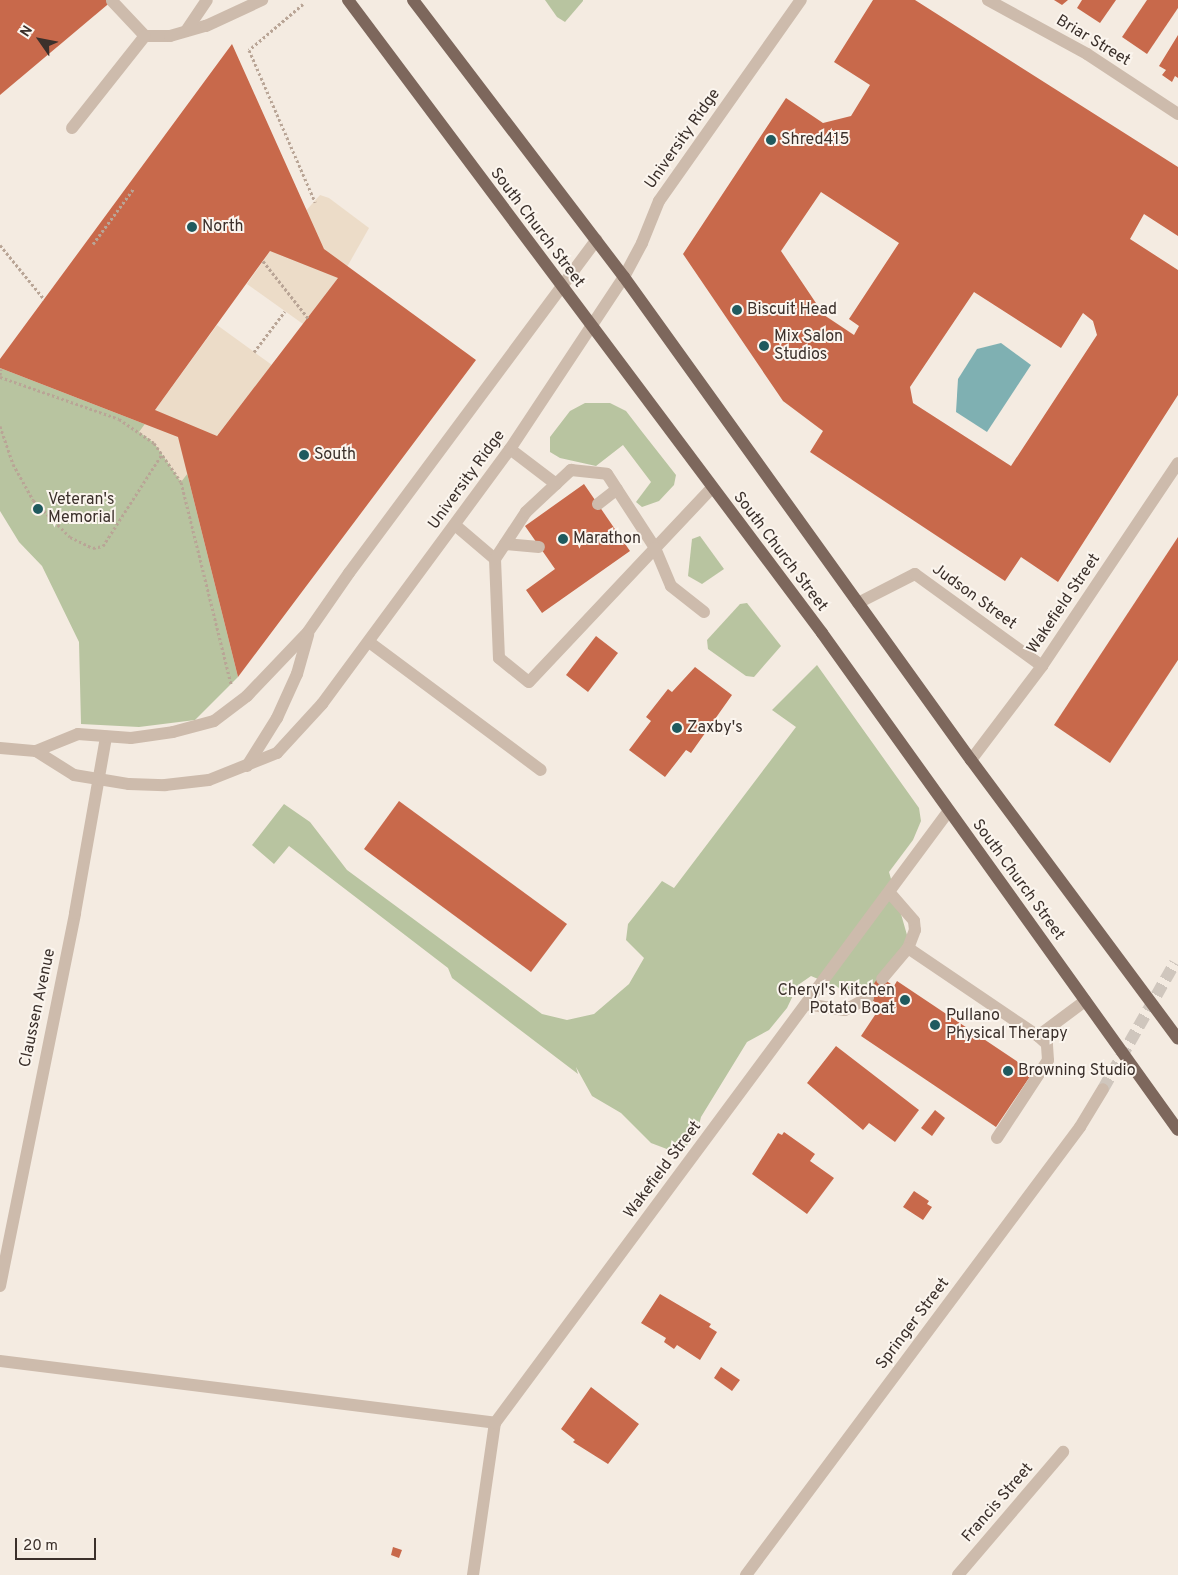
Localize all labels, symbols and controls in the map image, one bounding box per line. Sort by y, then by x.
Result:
street label: Briar Street [1052,11,1134,71]
north arrow [15,15,65,65]
text: N [17,23,37,40]
street label: University Ridge [641,85,725,193]
place label: Shred415 [781,130,849,150]
marker: Shred415 [765,134,777,146]
street label: South Church Street [486,164,588,292]
place label: North [202,217,243,237]
marker: North [186,221,198,233]
place label: Biscuit Head [747,300,837,320]
marker: Biscuit Head [731,304,743,316]
place label: Mix Salon Studios [774,327,843,365]
marker: Mix Salon Studios [758,340,770,352]
street label: University Ridge [425,427,509,533]
place label: South [314,445,356,465]
marker: South [298,449,310,461]
street label: South Church Street [729,488,831,616]
place label: Veteran's Memorial [48,490,115,528]
marker: Veteran's Memorial [32,503,44,515]
place label: Marathon [573,529,641,549]
marker: Marathon [557,533,569,545]
street label: Wakefield Street [1023,550,1105,658]
street label: Judson Street [928,560,1020,634]
place label: Zaxby's [687,718,743,738]
marker: Zaxby's [671,722,683,734]
street label: South Church Street [968,816,1068,944]
street label: Claussen Avenue [16,946,60,1070]
place label: Cheryl's Kitchen Potato Boat [777,981,895,1019]
marker: Cheryl's Kitchen Potato Boat [899,994,911,1006]
place label: Pullano Physical Therapy [946,1006,1068,1044]
marker: Pullano Physical Therapy [928,1018,942,1032]
place label: Browning Studio [1018,1061,1136,1081]
marker: Browning Studio [1002,1065,1014,1077]
street label: Wakefield Street [620,1118,706,1222]
street label: Springer Street [872,1274,954,1374]
street label: Francis Street [958,1459,1038,1547]
scale bar [18,1528,99,1560]
text: 20 m [23,1537,58,1556]

